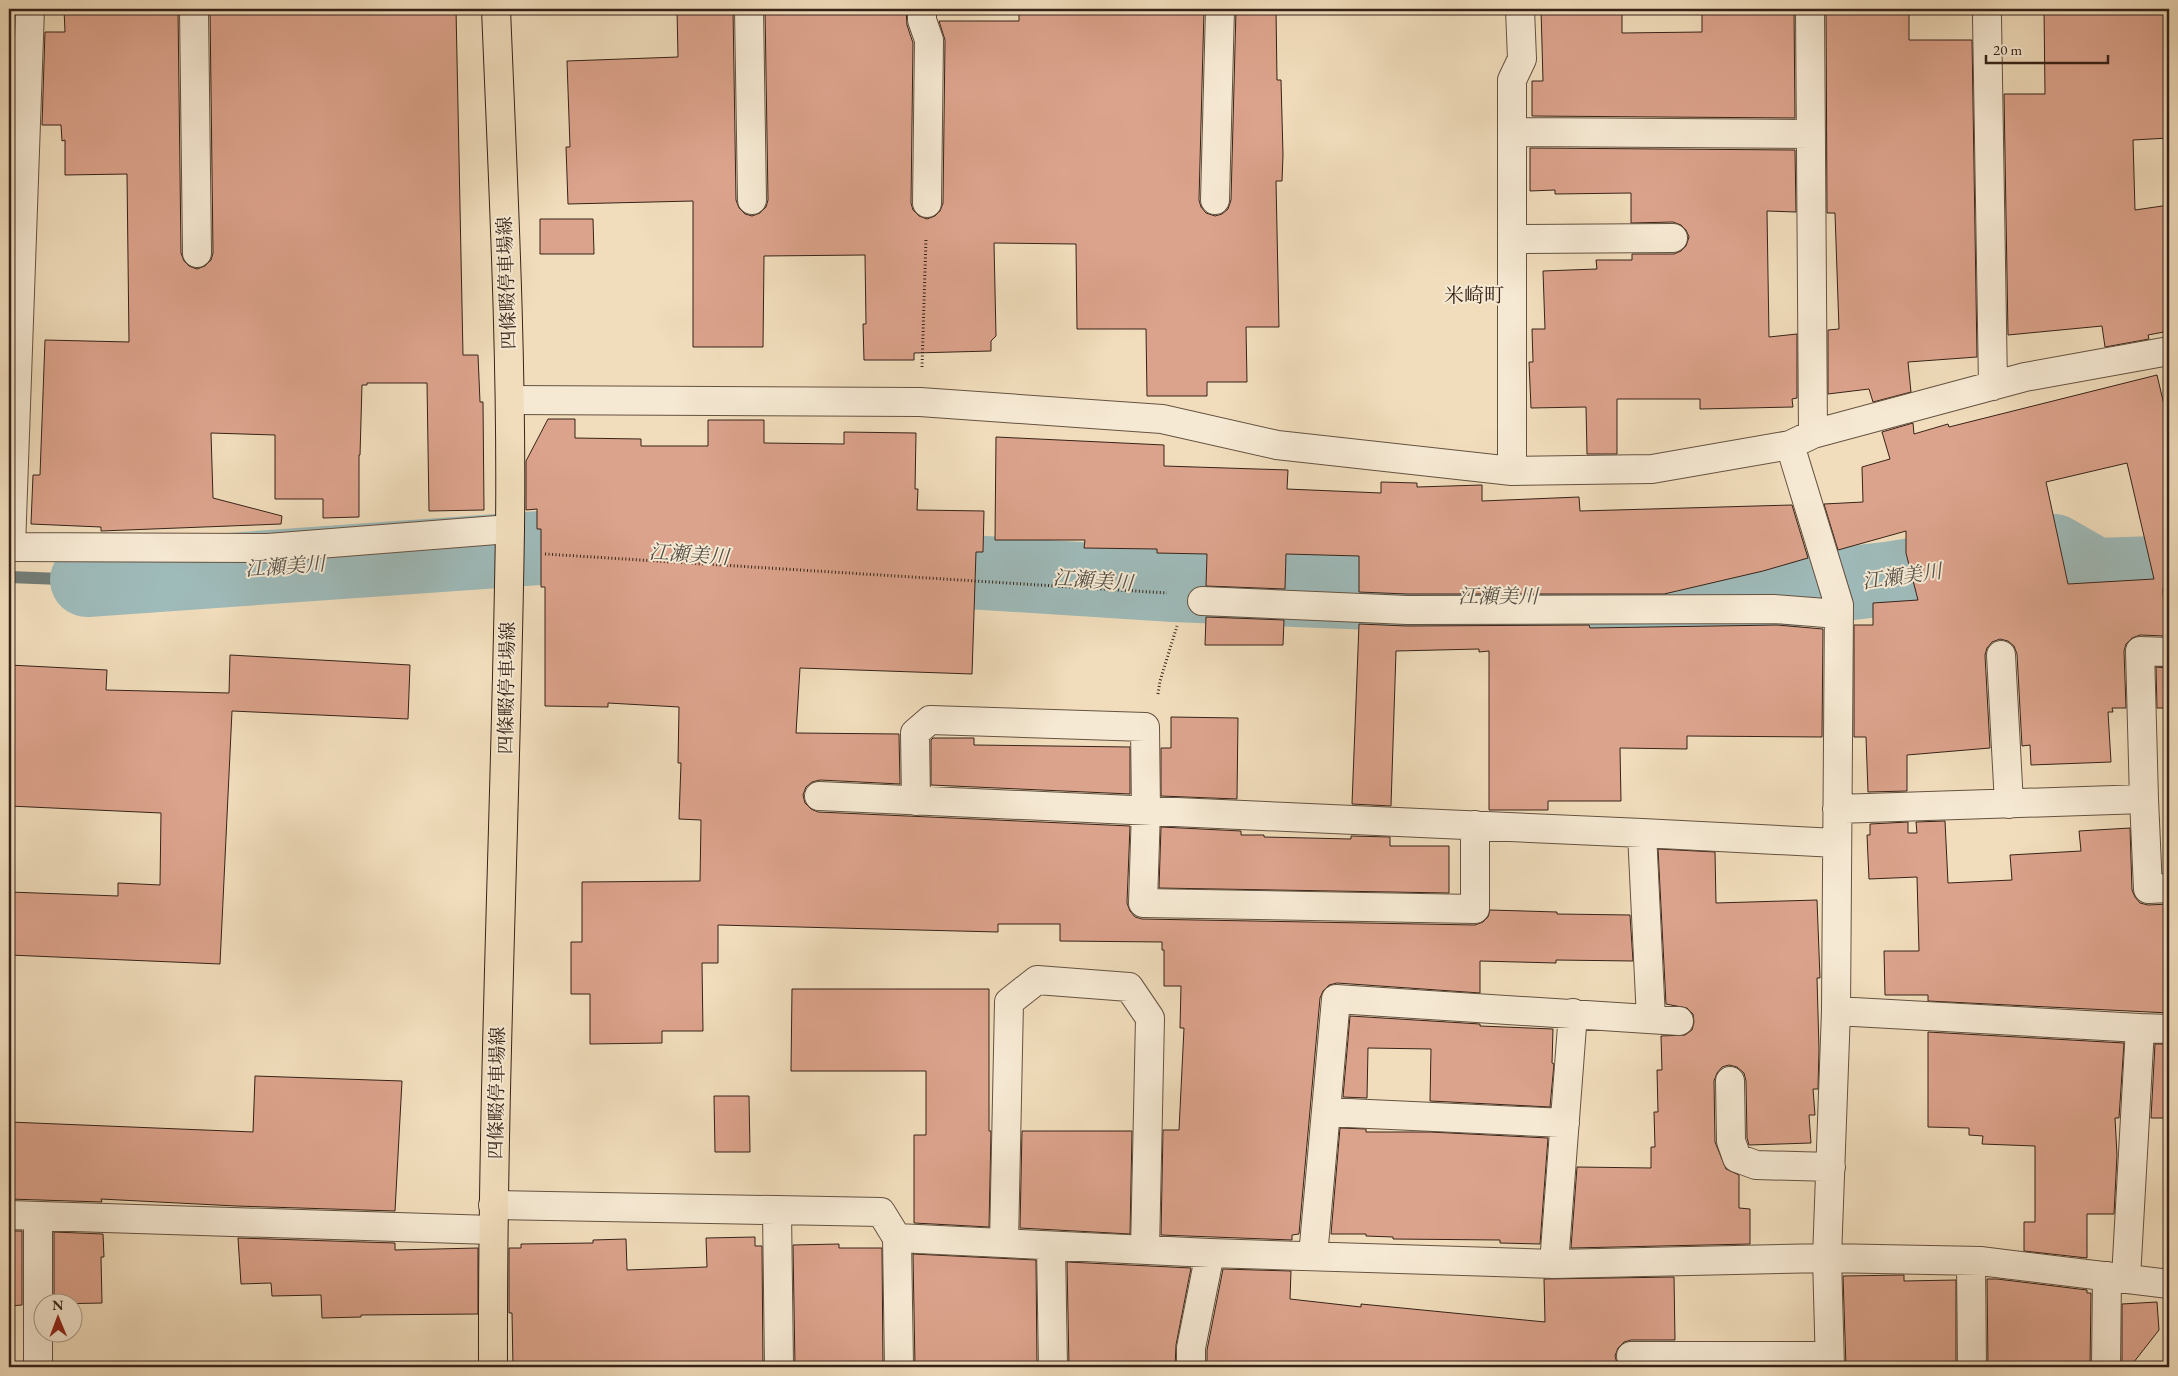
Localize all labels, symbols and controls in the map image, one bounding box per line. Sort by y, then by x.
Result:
scale bar [1986,32,2108,64]
text: 20 m [1993,40,2022,59]
street label: 四條畷停車場線 [492,216,521,350]
district label: 米崎町 [1444,282,1504,308]
water label: 江瀬美川 [648,538,732,570]
water label: 江瀬美川 [244,550,328,582]
water label: 江瀬美川 [1861,557,1945,594]
water label: 江瀬美川 [1052,564,1136,596]
water label: 江瀬美川 [1458,583,1540,609]
street label: 四條畷停車場線 [493,621,520,755]
street label: 四條畷停車場線 [483,1026,510,1160]
north arrow [32,1294,82,1344]
text: N [52,1296,64,1314]

